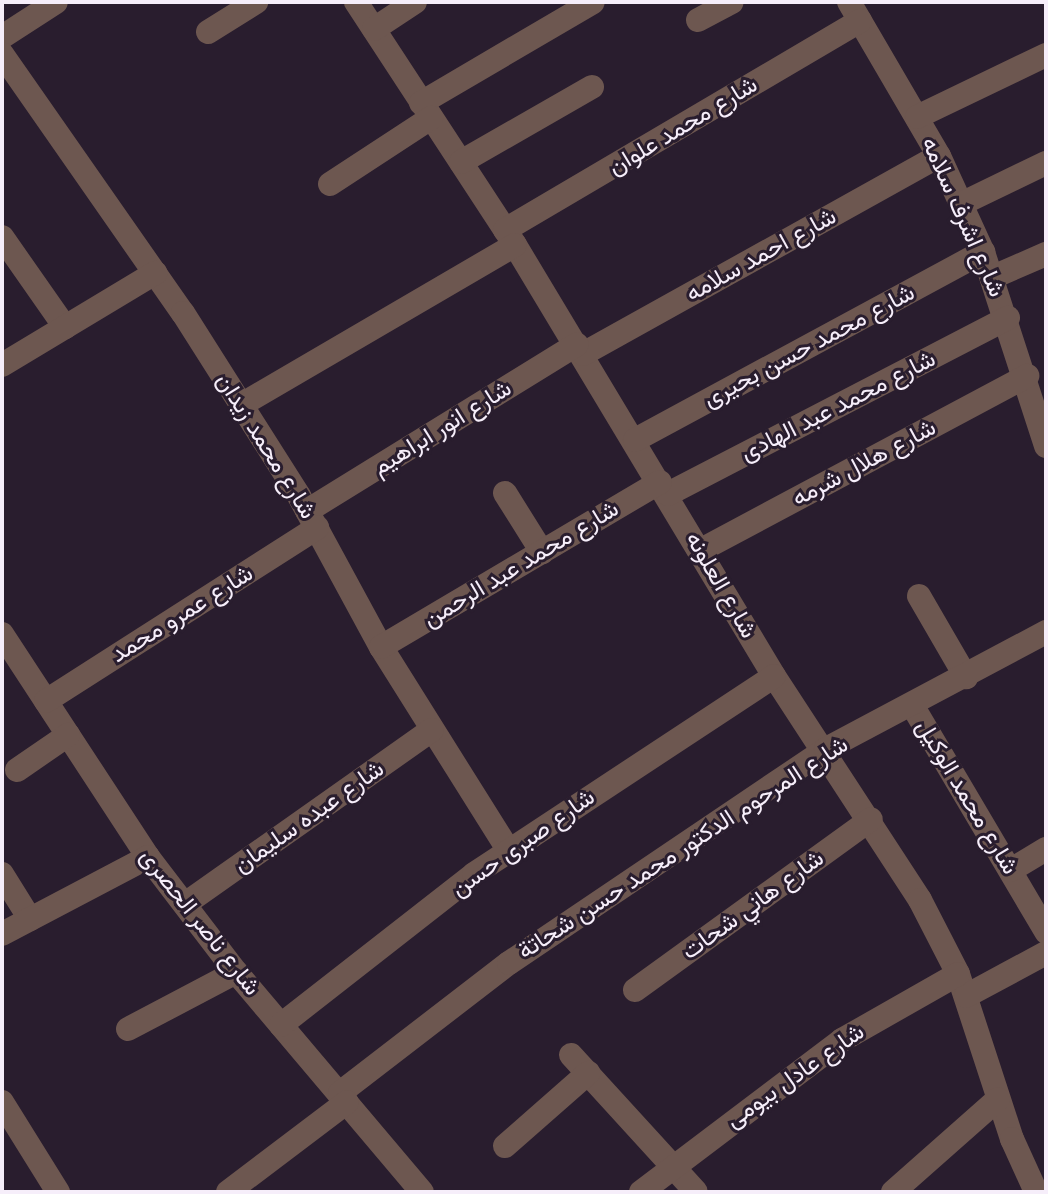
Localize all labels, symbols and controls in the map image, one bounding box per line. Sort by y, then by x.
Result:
street label: شارع محمد علوان [603,70,763,182]
street label: شارع اشرف سلامه [915,133,1011,301]
street label: شارع احمد سلامه [681,202,841,308]
street label: شارع محمد حسن بحيرى [698,278,920,414]
street label: شارع محمد عبد الهادى [736,344,940,468]
street label: شارع محمد زيدان [210,368,322,524]
street label: شارع انور ابراهيم [367,374,517,482]
street label: شارع هلال شرمه [787,413,941,513]
street label: شارع محمد عبد الرحمن [418,494,624,634]
street label: شارع العلونه [679,527,763,643]
street label: شارع عمرو محمد [106,559,258,669]
street label: شارع محمد الوكيل [909,714,1025,880]
street label: شارع المرحوم الدكتور محمد حسن شحاتة [512,730,854,966]
street label: شارع عبده سليمان [228,754,390,880]
street label: شارع صبرى حسن [446,783,600,903]
street label: شارع ناصر الحصرى [134,843,266,1001]
street label: شارع هاني شحات [676,844,830,966]
street label: شارع عادل بيومى [720,1018,870,1134]

